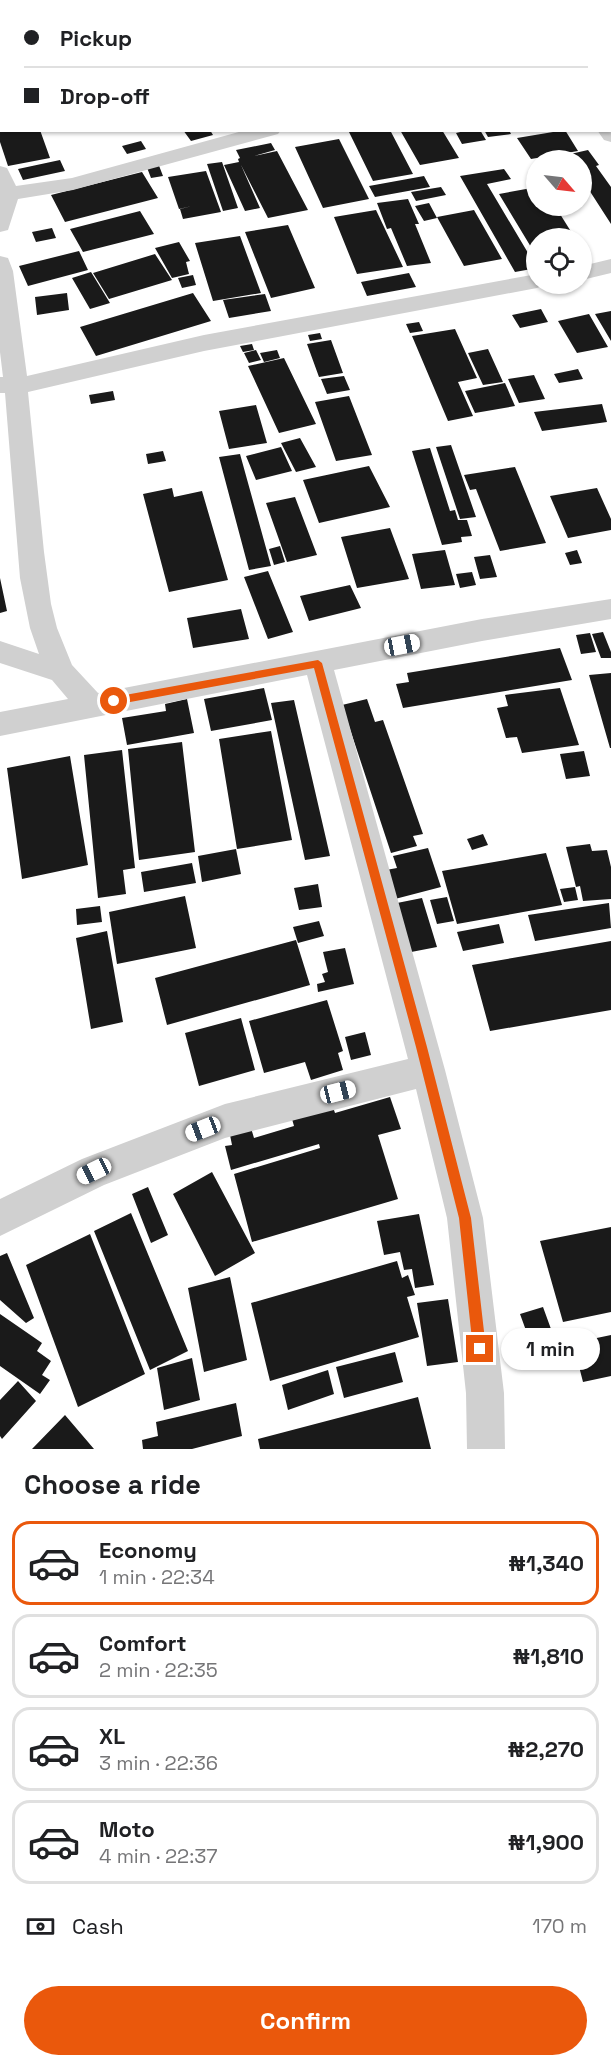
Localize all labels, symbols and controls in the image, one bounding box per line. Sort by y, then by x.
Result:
text: Pickup [60,24,132,52]
text: Drop-off [60,82,150,110]
north arrow [526,150,592,216]
map controls [526,150,592,294]
button: locate [526,228,592,294]
car [383,633,421,657]
route start [100,687,127,714]
car [318,1079,358,1105]
car [183,1114,223,1144]
car [74,1155,114,1187]
callout: 1 min [501,1328,600,1370]
route end [466,1335,493,1362]
text: 1 min [526,1336,575,1362]
text: Choose a ride [24,1467,201,1502]
icon: car [27,1536,81,1590]
text: Economy [99,1536,197,1564]
text: ₦1,340 [508,1549,584,1577]
text: 1 min · 22:34 [99,1564,215,1590]
icon: car [27,1629,81,1683]
text: Comfort [99,1629,187,1657]
text: ₦1,810 [512,1642,584,1670]
text: 2 min · 22:35 [99,1657,218,1683]
icon: car [27,1722,81,1776]
text: XL [99,1722,125,1750]
text: ₦2,270 [508,1735,584,1763]
text: 3 min · 22:36 [99,1750,218,1776]
icon: car [27,1815,81,1869]
text: Moto [99,1815,155,1843]
text: ₦1,900 [508,1828,584,1856]
text: 4 min · 22:37 [99,1843,218,1869]
icon: cash [24,1910,57,1943]
text: Cash [72,1912,124,1940]
text: 170 m [532,1913,587,1939]
button: Confirm [24,1986,587,2055]

